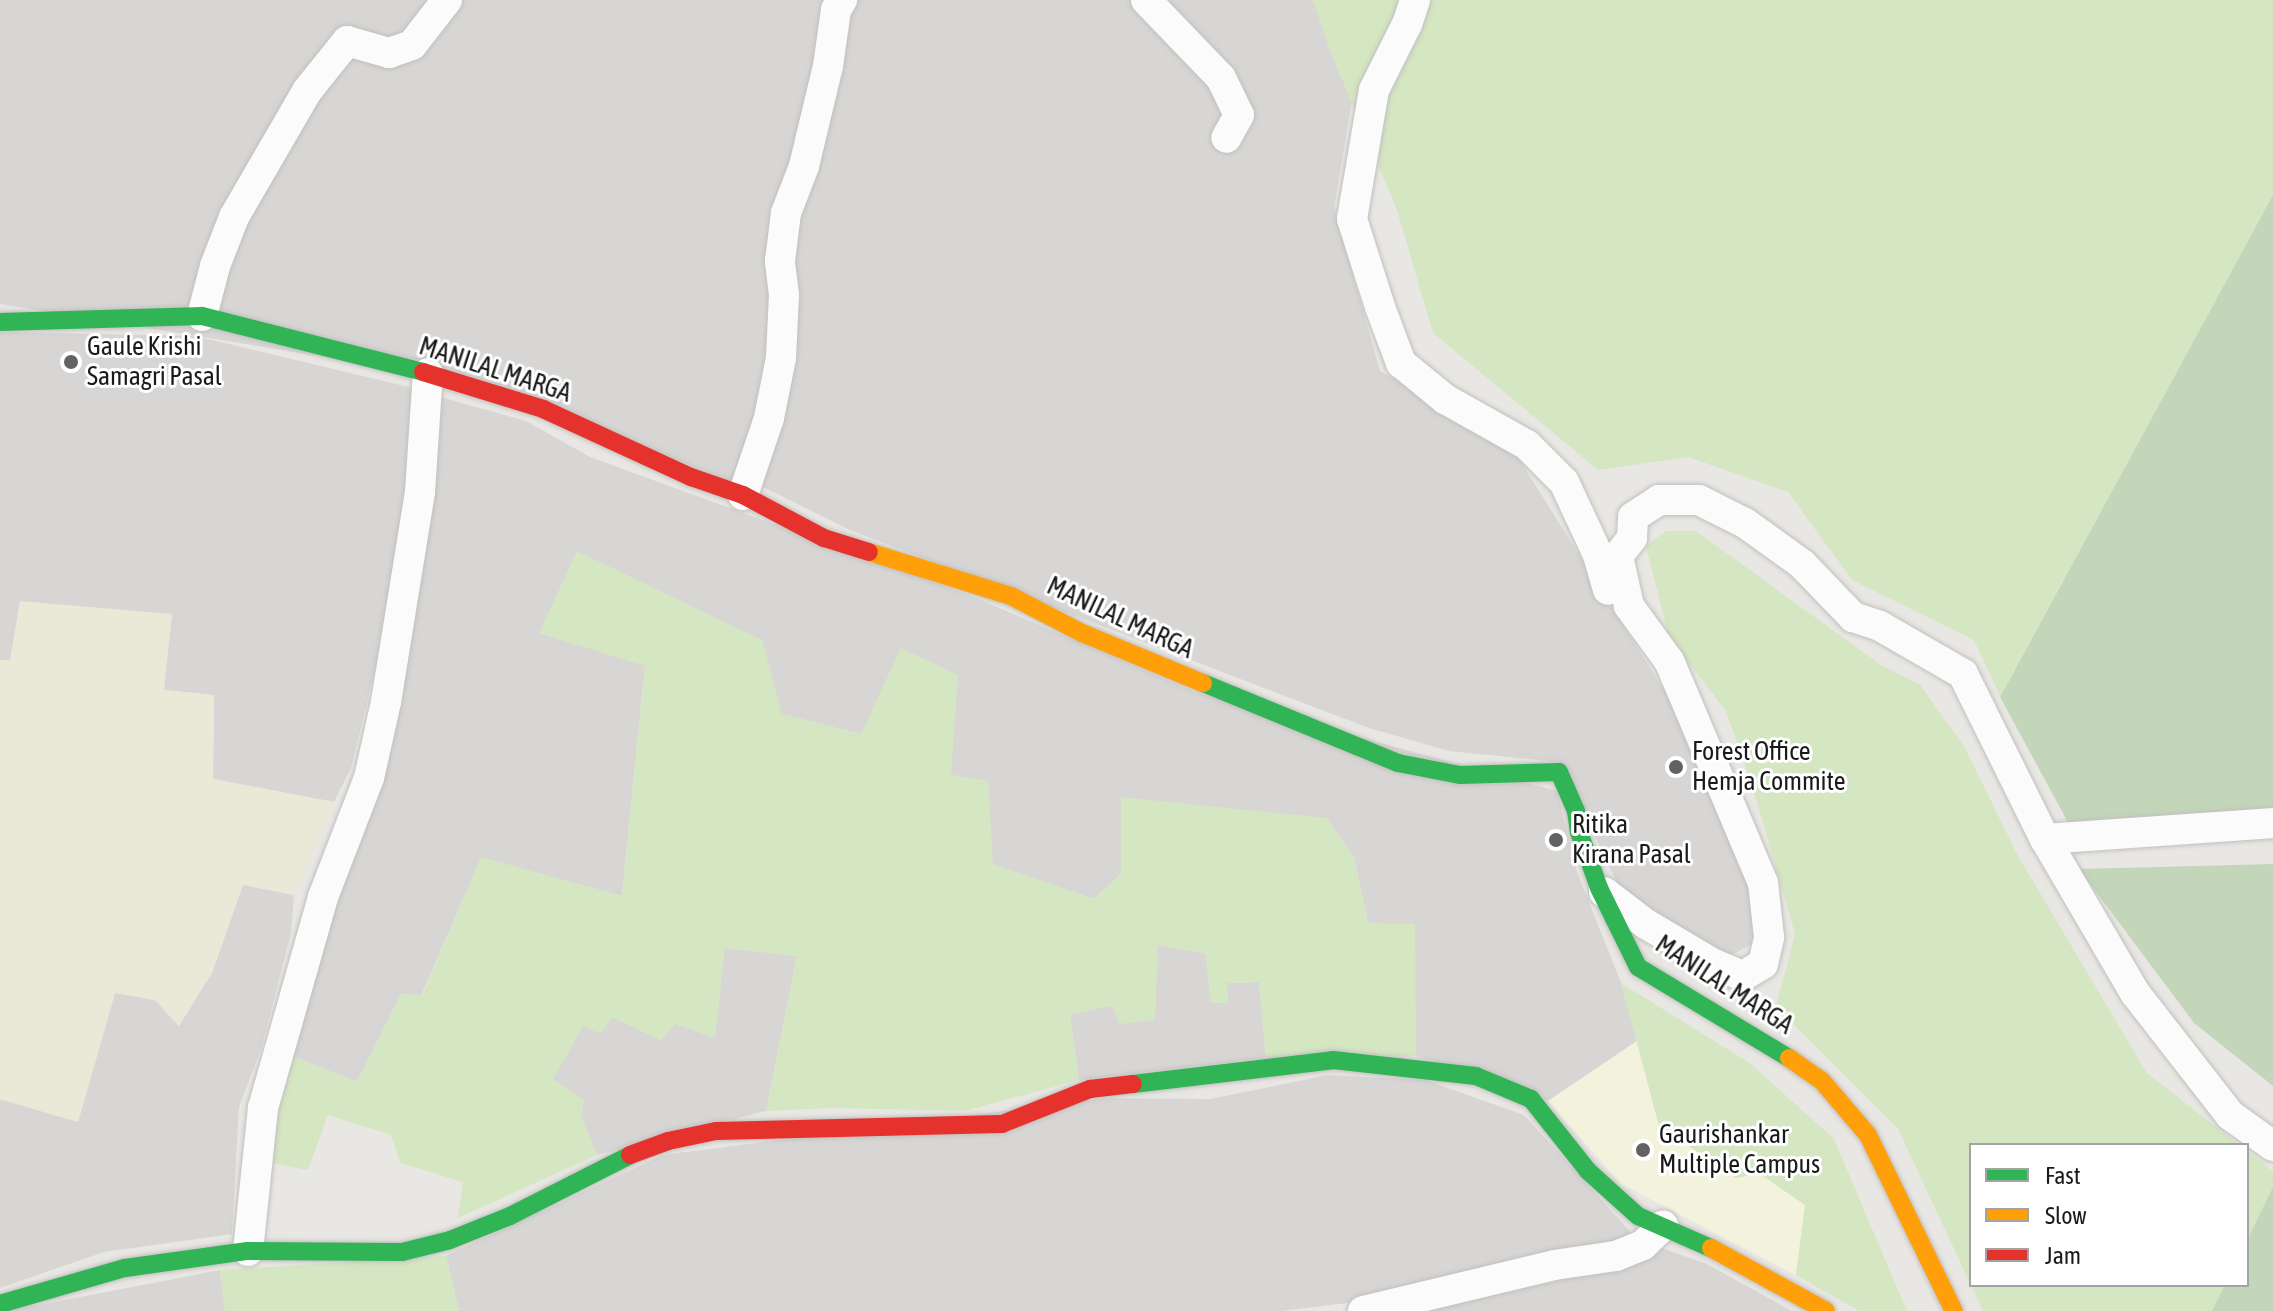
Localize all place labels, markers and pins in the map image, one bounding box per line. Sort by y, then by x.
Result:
place label: Gaule Krishi Samagri Pasal [87,331,222,392]
marker: Gaule Krishi Samagri Pasal [62,353,80,371]
place label: Forest Office Hemja Commite [1692,736,1846,798]
marker: Forest Office Hemja Commite [1667,758,1685,776]
place label: Ritika Kirana Pasal [1572,809,1691,870]
marker: Ritika Kirana Pasal [1547,831,1565,849]
place label: Gaurishankar Multiple Campus [1659,1119,1820,1180]
marker: Gaurishankar Multiple Campus [1634,1141,1652,1159]

